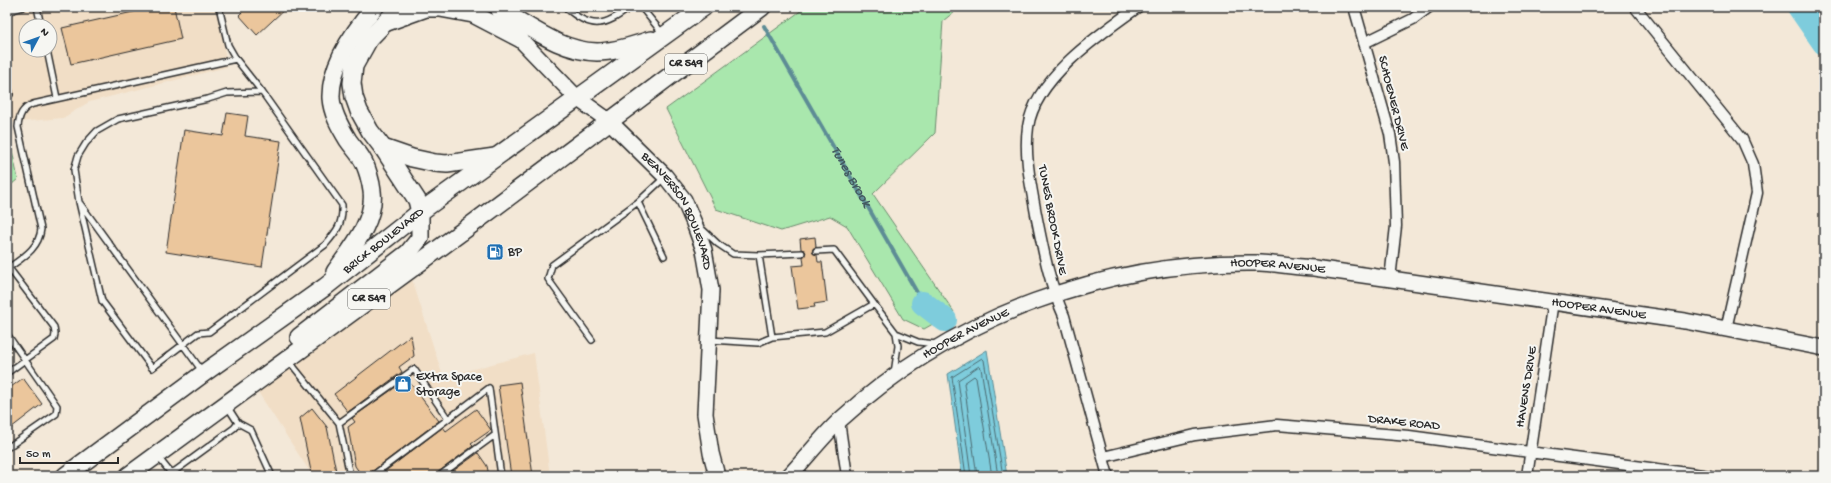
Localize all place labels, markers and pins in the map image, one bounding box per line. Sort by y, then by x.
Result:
fuel station icon: BP [485,242,505,262]
place label: BP [507,245,523,260]
place label: Extra Space Storage [416,370,482,400]
shop icon: Extra Space Storage [393,374,413,394]

